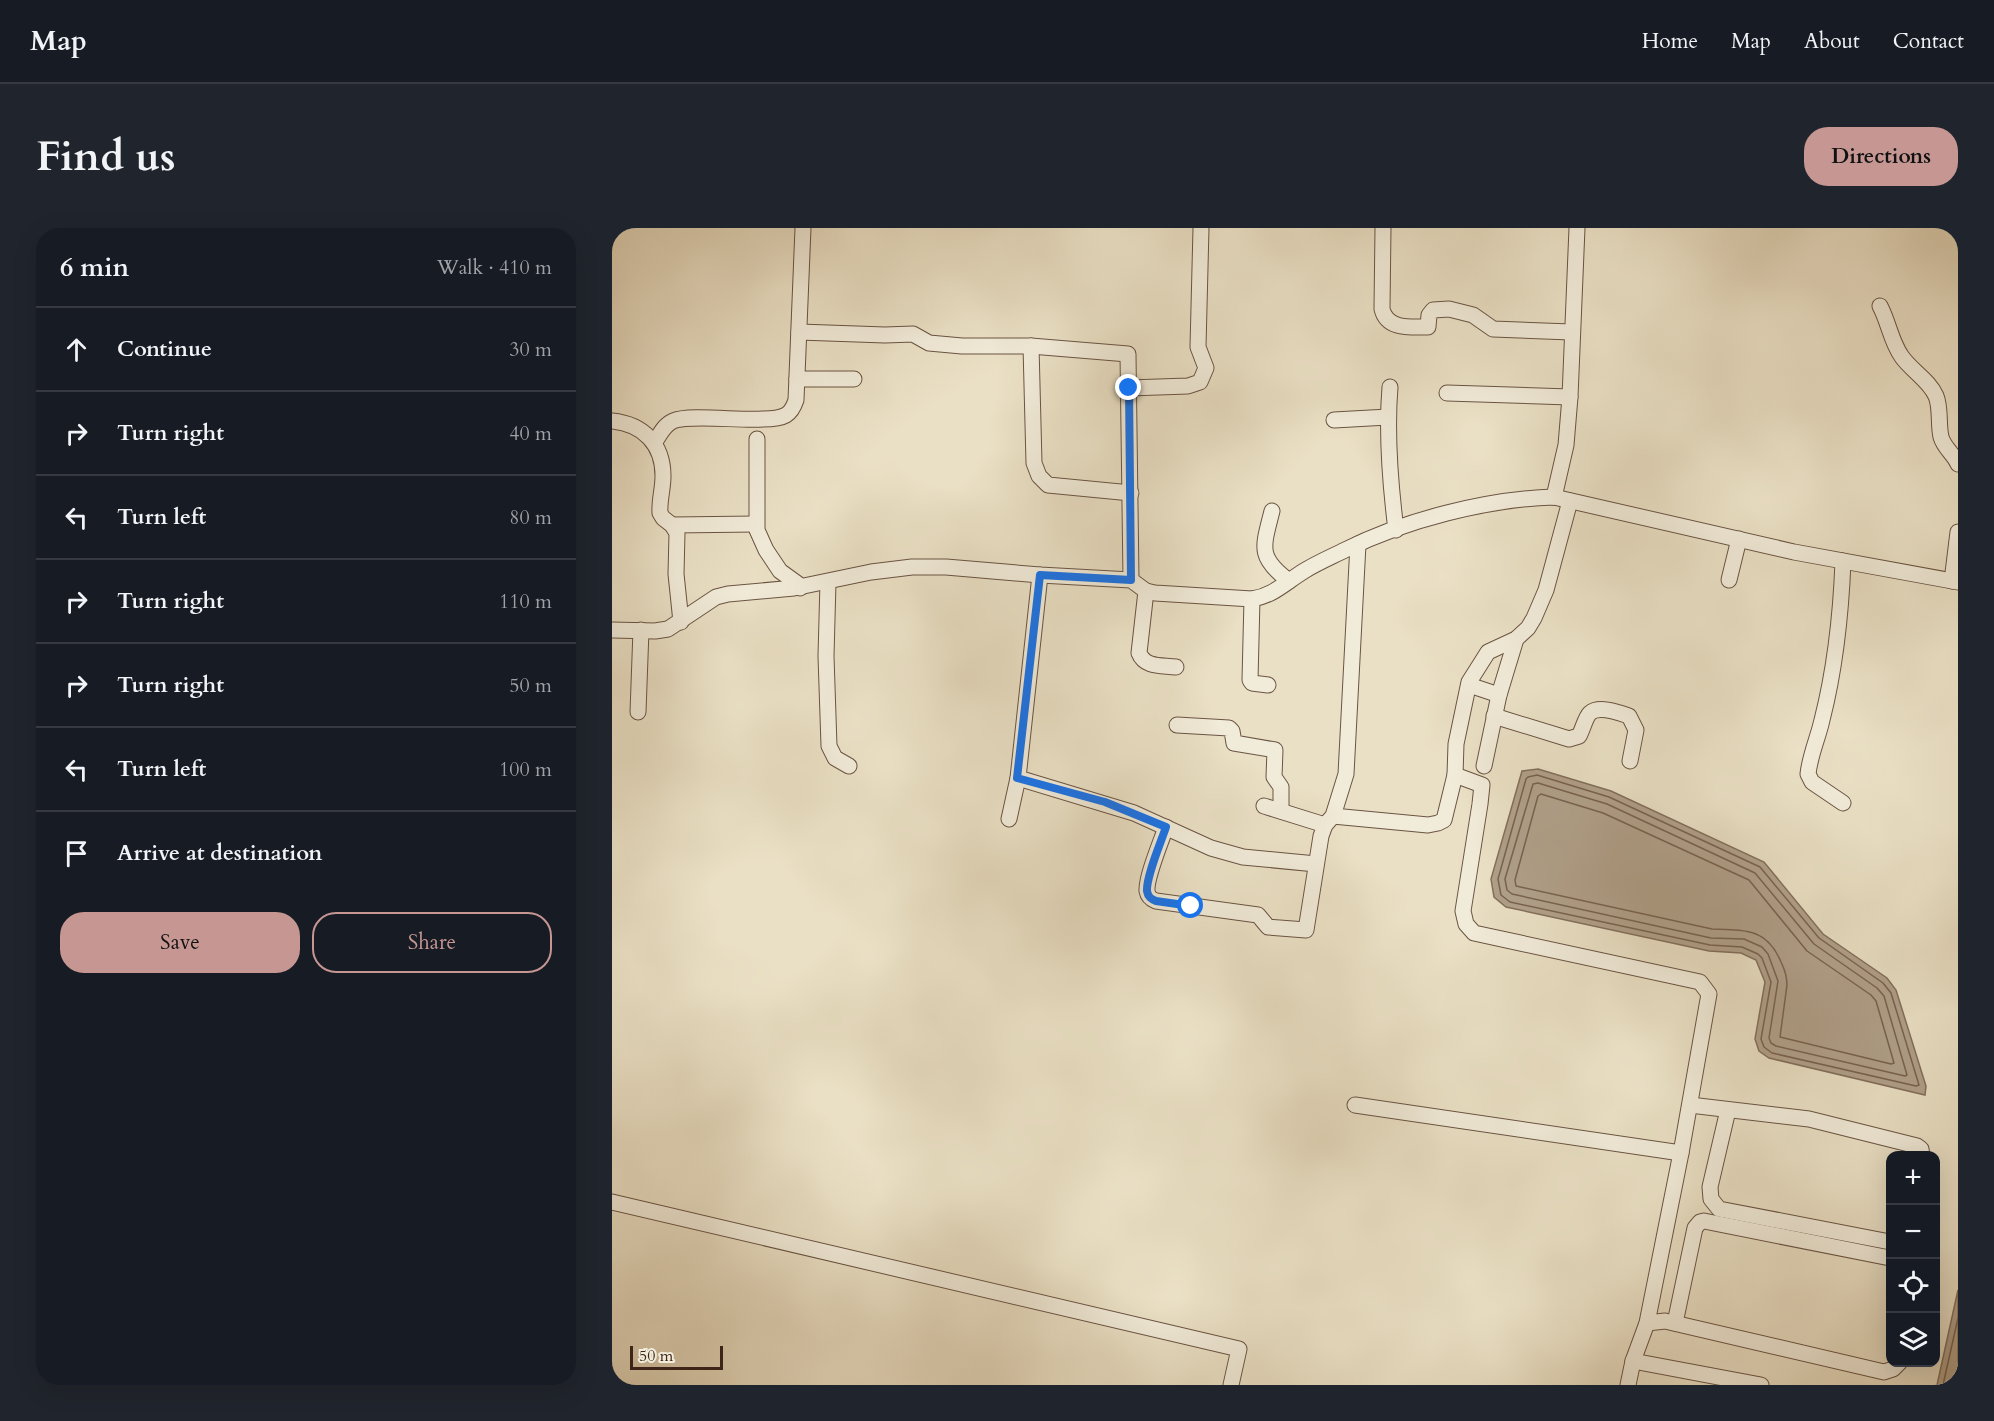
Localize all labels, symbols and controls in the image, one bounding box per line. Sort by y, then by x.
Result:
text: Map [30,22,87,60]
text: Home [1642,27,1698,56]
text: Map [1731,27,1771,56]
text: About [1804,27,1860,56]
text: Contact [1893,27,1964,56]
button: Directions [1804,127,1958,186]
text: Find us [36,128,176,185]
text: 6 min [60,250,129,285]
text: Walk · 410 m [437,254,552,281]
icon: ahead [60,333,93,366]
text: Continue [117,334,212,364]
text: 30 m [509,336,552,363]
route end [1115,374,1141,400]
icon: right [60,417,93,450]
text: Turn right [117,418,224,448]
text: 40 m [509,420,552,447]
icon: left [60,501,93,534]
text: Turn left [117,502,206,532]
text: 80 m [509,504,552,531]
icon: right [60,585,93,618]
text: Turn right [117,586,224,616]
text: 110 m [499,588,552,615]
icon: right [60,669,93,702]
text: Turn right [117,670,224,700]
text: 50 m [509,672,552,699]
icon: left [60,753,93,786]
text: Turn left [117,754,206,784]
text: 100 m [499,756,552,783]
icon: arrive [60,837,93,870]
text: Arrive at destination [117,838,322,868]
route start [1177,892,1203,918]
button: Save [60,912,300,973]
button: Share [312,912,552,973]
map controls [1886,1151,1940,1367]
button: + [1886,1151,1940,1205]
button: − [1886,1205,1940,1259]
button: locate [1886,1259,1940,1313]
button: layers [1886,1313,1940,1367]
scale bar [630,1343,723,1370]
text: 50 m [639,1345,673,1367]

